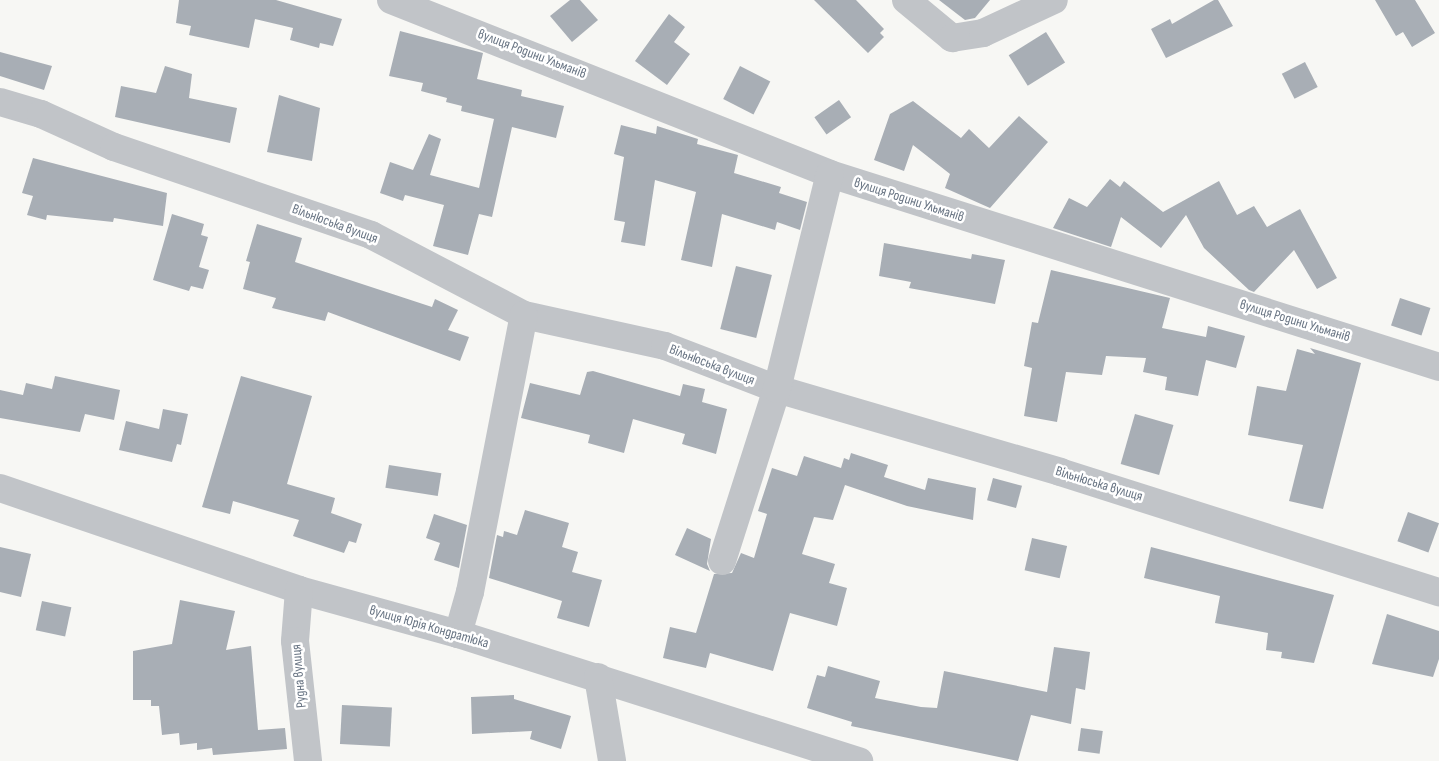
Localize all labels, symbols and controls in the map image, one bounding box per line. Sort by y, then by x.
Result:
street label: вулиця Родини Ульманів [475,26,589,82]
street label: вулиця Родини Ульманів [852,174,966,226]
street label: Вільнюська вулиця [290,201,380,247]
street label: вулиця Родини Ульманів [1238,296,1352,346]
street label: Вільнюська вулиця [667,341,757,389]
street label: Вільнюська вулиця [1053,463,1145,505]
street label: вулиця Юрія Кондратюка [367,602,491,652]
street label: Рудна вулиця [288,644,310,708]

